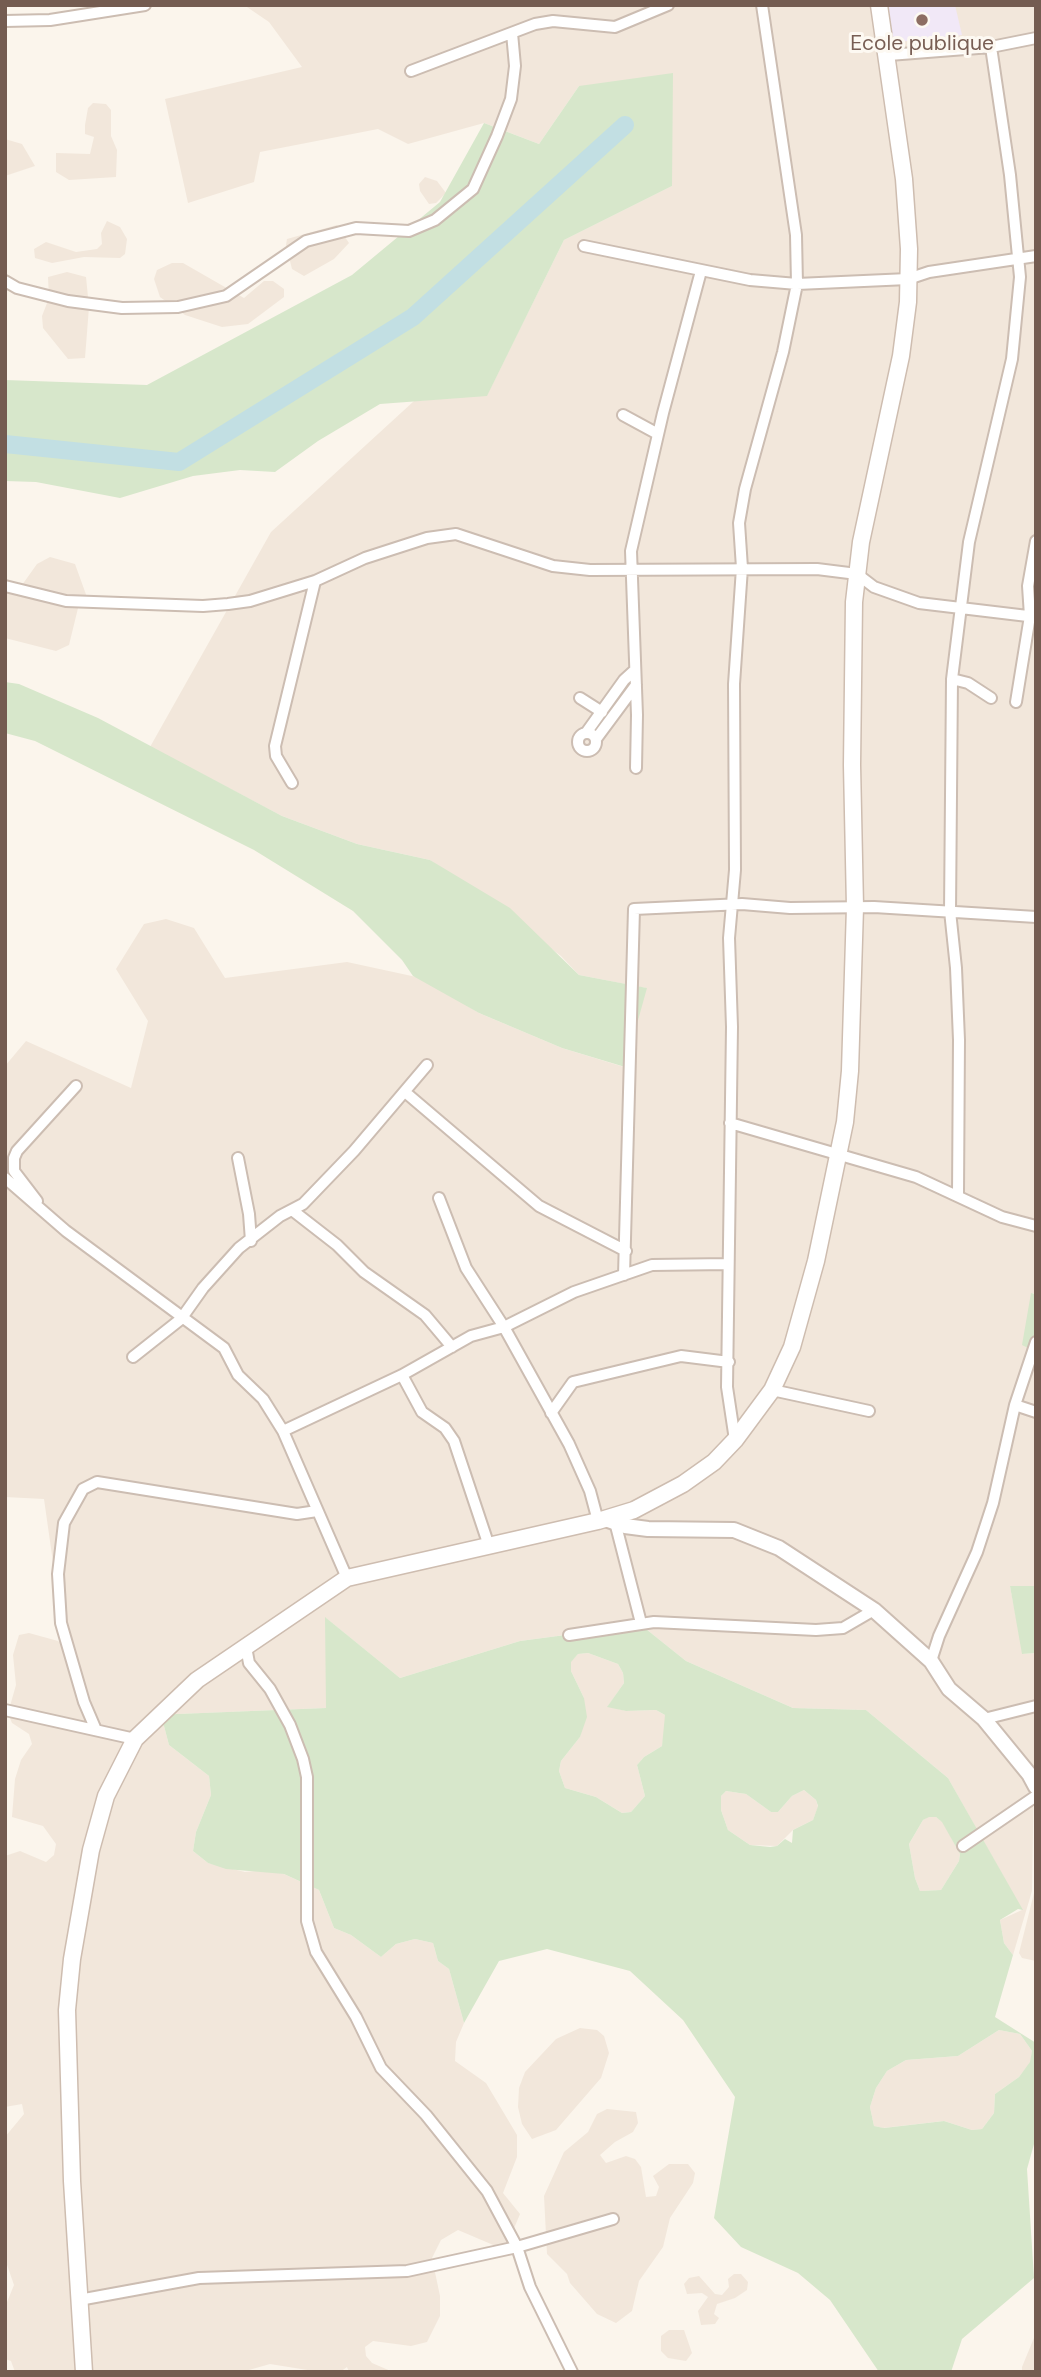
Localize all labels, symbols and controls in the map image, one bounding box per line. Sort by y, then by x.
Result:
marker: Ecole publique [914,12,930,28]
place label: Ecole publique [850,31,994,57]

